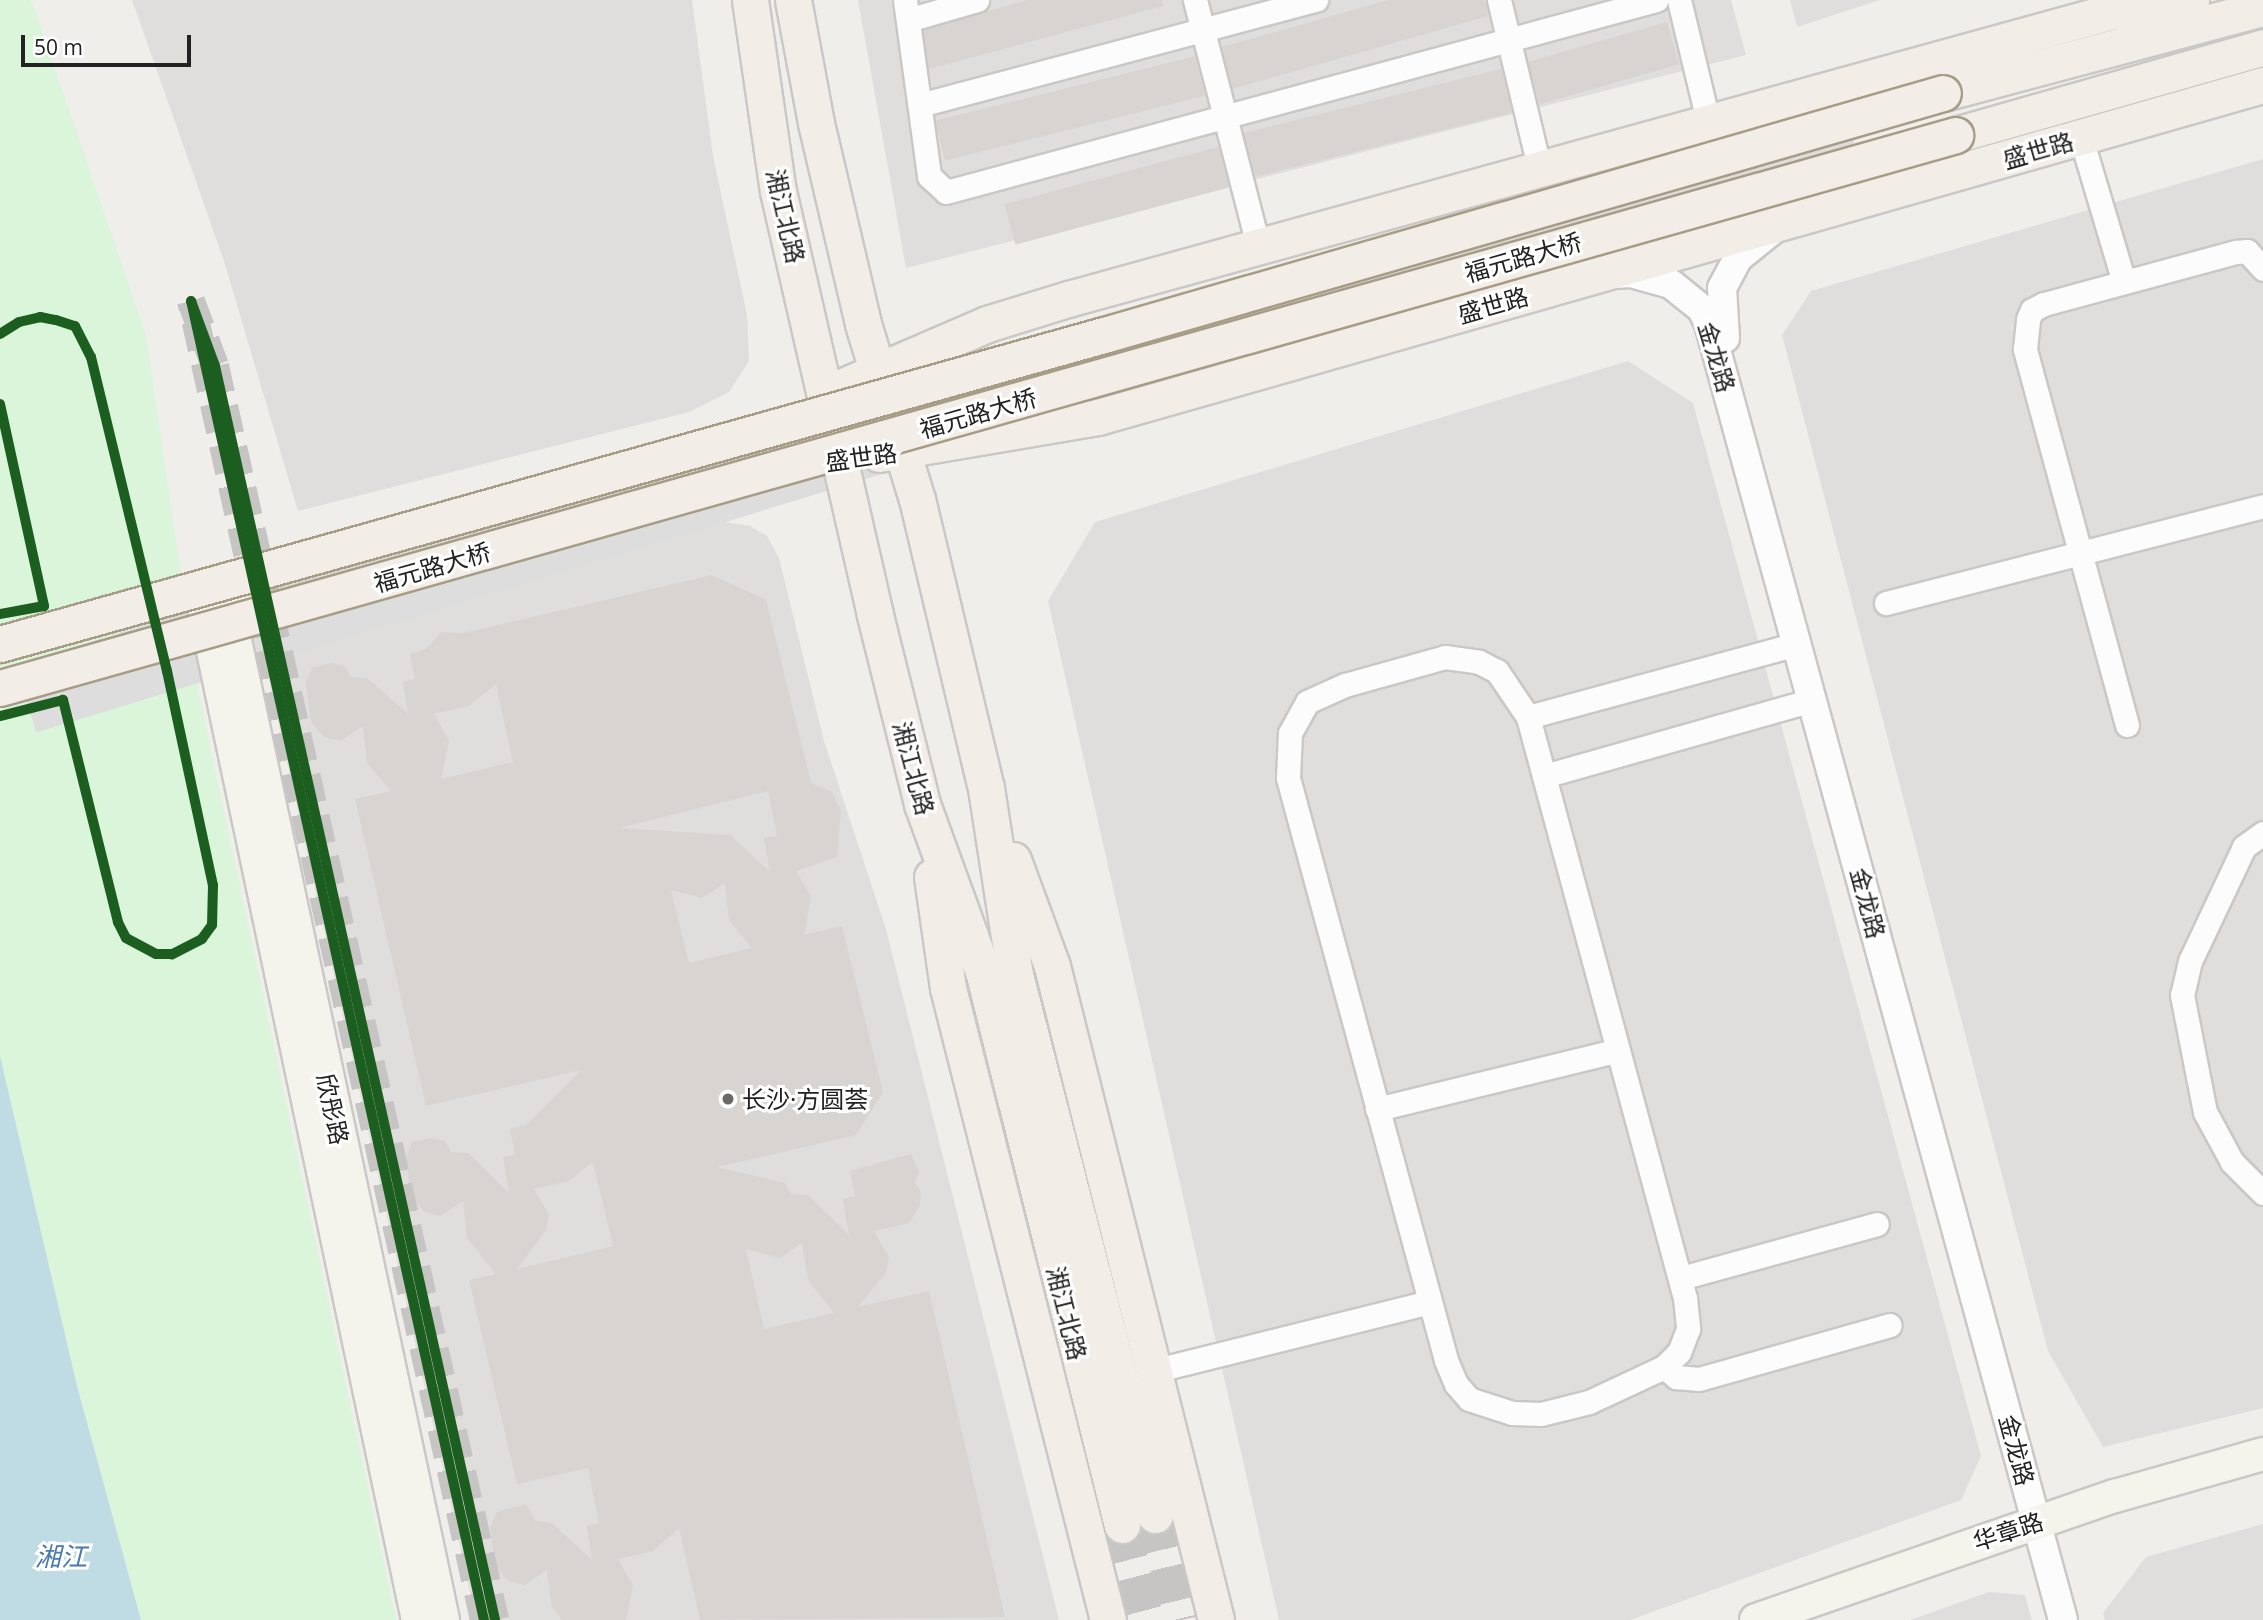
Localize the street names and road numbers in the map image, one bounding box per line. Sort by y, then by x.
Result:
street label: 盛世路 [1999,126,2077,174]
street label: 湘江北路 [761,166,811,266]
street label: 福元路大桥 [1461,227,1585,287]
street label: 盛世路 [1454,281,1532,329]
street label: 金龙路 [1693,318,1741,396]
street label: 福元路大桥 [916,383,1040,443]
street label: 盛世路 [823,438,899,476]
street label: 福元路大桥 [370,537,494,597]
street label: 湘江北路 [888,718,940,818]
street label: 金龙路 [1845,864,1891,942]
street label: 欣彤路 [311,1071,355,1147]
street label: 湘江北路 [1041,1263,1093,1363]
street label: 金龙路 [1994,1411,2040,1489]
street label: 华章路 [1969,1506,2047,1556]

